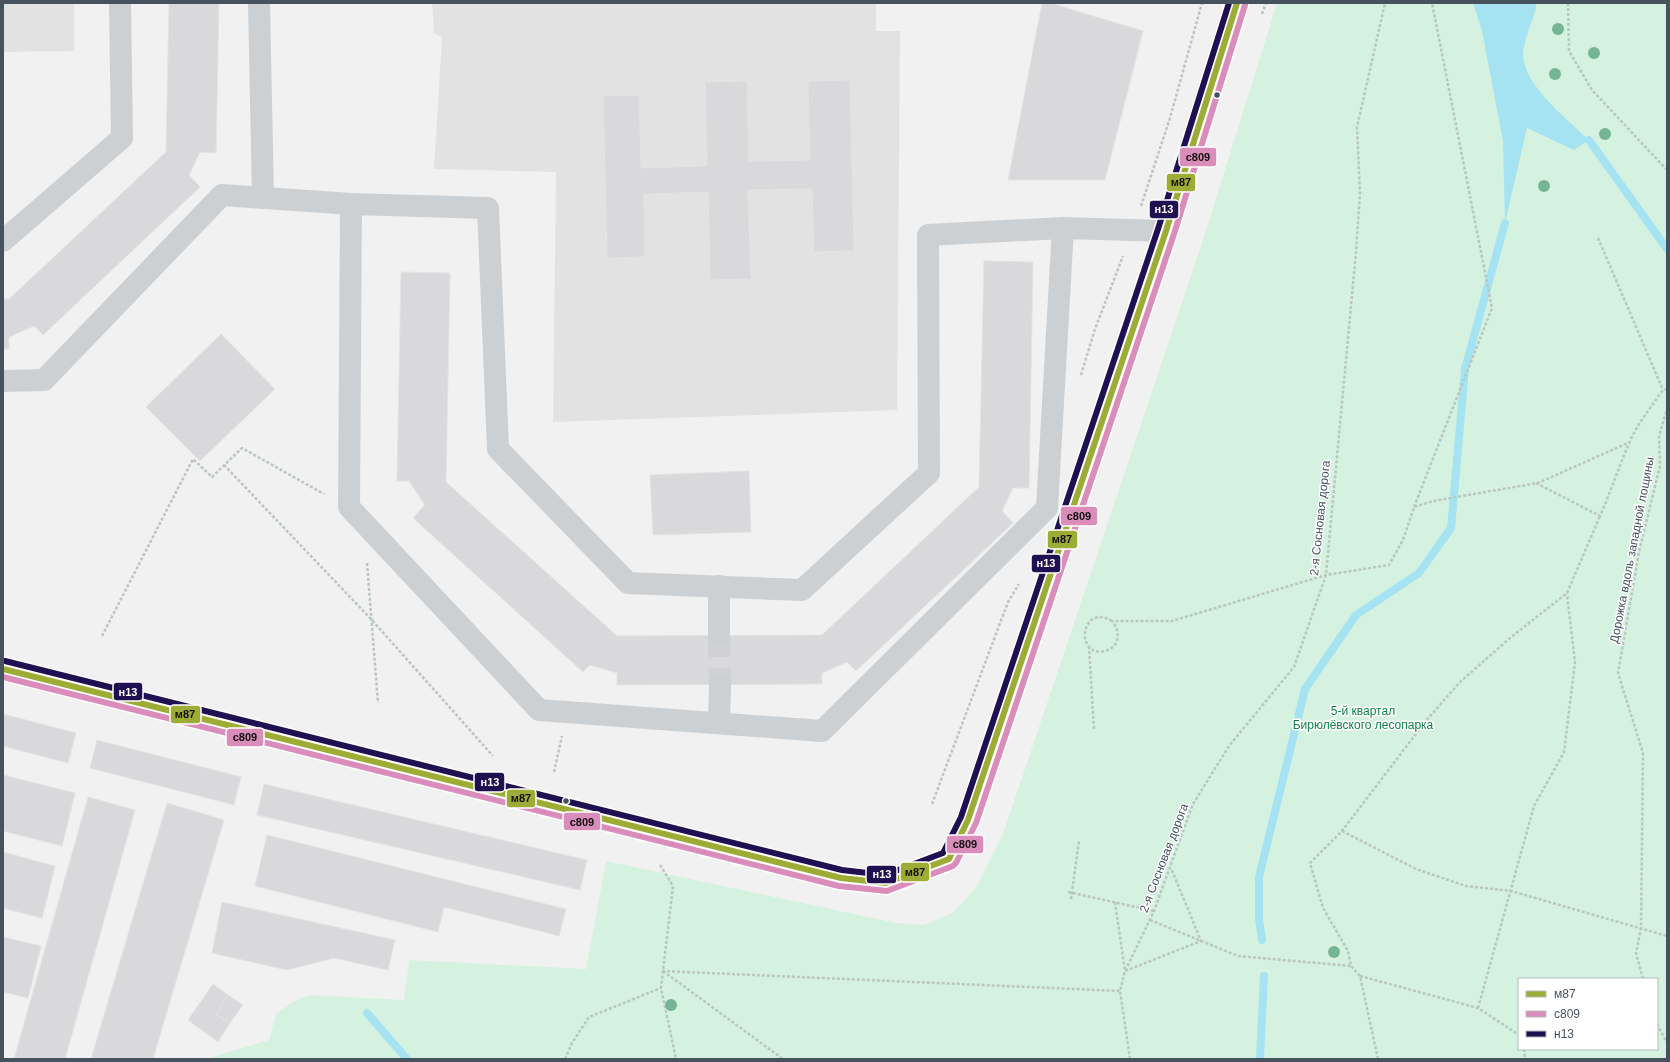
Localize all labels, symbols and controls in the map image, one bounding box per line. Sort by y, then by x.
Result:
unlabelled marker [1212,90,1222,100]
line badge: с809 [1179,147,1217,167]
text: с809 [1186,151,1210,163]
line badge: м87 [1166,173,1196,192]
text: м87 [1171,176,1191,188]
line badge: н13 [1149,200,1179,219]
text: н13 [1155,203,1173,215]
street label: Дорожка вдоль западной лощины [1607,456,1657,644]
street label: 2-я Сосновая дорога [1307,459,1333,576]
line badge: с809 [1060,506,1098,526]
text: с809 [1067,510,1091,522]
line badge: м87 [1047,530,1078,549]
text: м87 [1052,533,1072,545]
line badge: н13 [1031,554,1061,573]
text: н13 [1037,557,1055,569]
line badge: н13 [113,682,143,701]
text: н13 [119,686,137,698]
park label: 5-й квартал Бирюлёвского лесопарка [1293,704,1434,732]
line badge: м87 [170,705,201,724]
text: м87 [175,708,195,720]
line badge: с809 [226,728,264,747]
text: с809 [233,731,257,743]
line badge: н13 [474,772,505,792]
text: н13 [481,776,499,788]
line badge: м87 [506,789,536,808]
text: м87 [511,792,531,804]
unlabelled marker [561,796,571,806]
street label: 2-я Сосновая дорога [1137,801,1191,915]
line badge: с809 [563,812,601,831]
text: с809 [570,816,594,828]
line badge: с809 [946,835,984,854]
text: с809 [953,838,977,850]
line badge: м87 [900,862,930,882]
line badge: н13 [866,865,897,884]
text: м87 [905,866,925,878]
text: н13 [873,868,891,880]
legend [1518,978,1658,1050]
text: м87 [1554,987,1576,1001]
text: с809 [1554,1007,1580,1021]
text: н13 [1554,1027,1574,1041]

